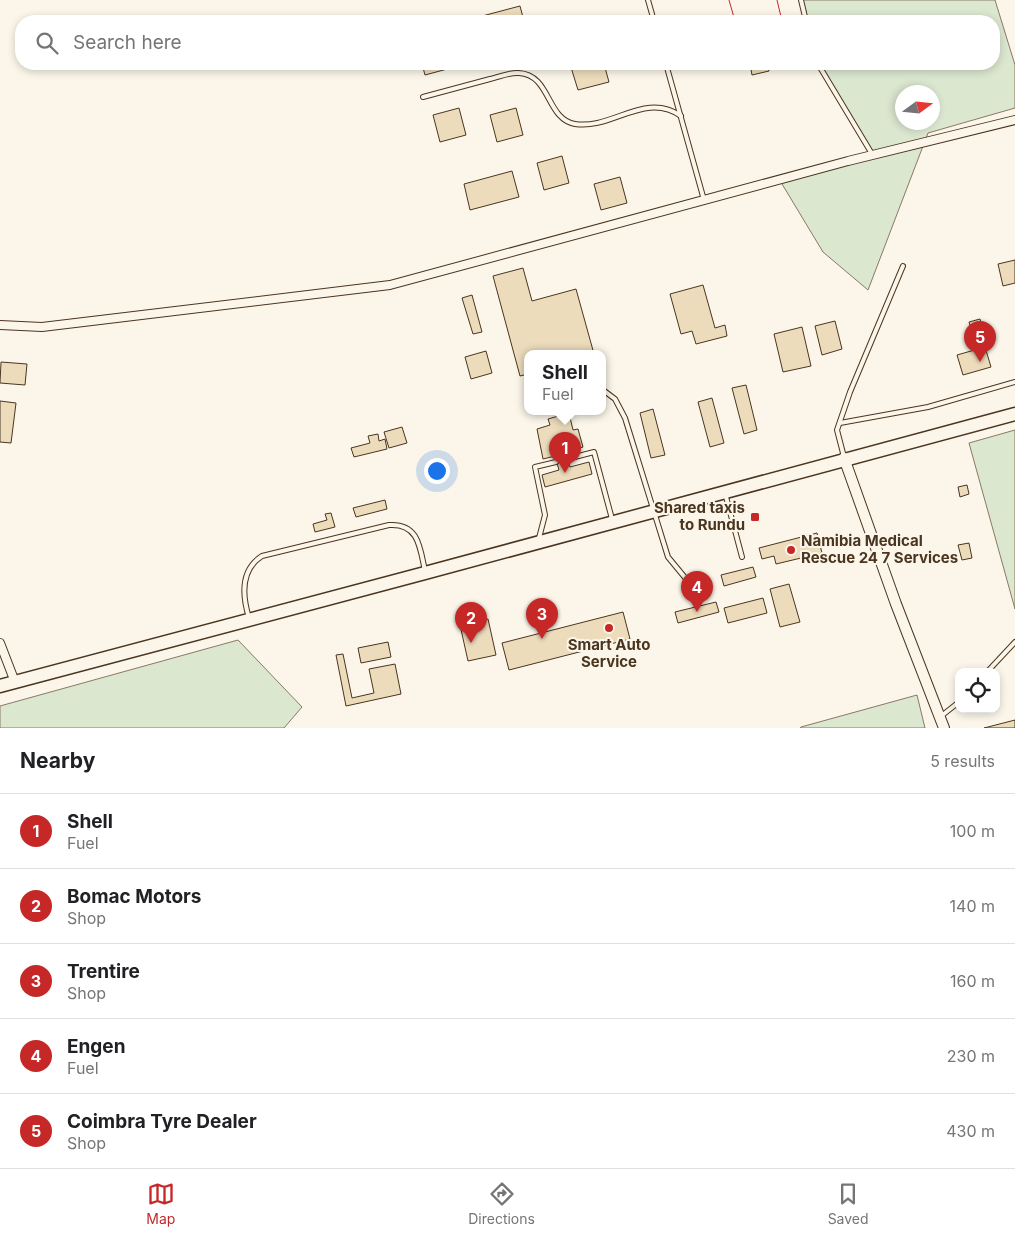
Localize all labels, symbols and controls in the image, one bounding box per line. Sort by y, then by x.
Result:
search box [15,15,1000,70]
icon: search [33,29,61,57]
text: Search here [73,31,182,54]
north arrow [895,85,940,130]
pin: 5 [964,321,996,362]
popup [524,350,606,415]
text: Shell [542,361,588,384]
text: Fuel [542,384,574,404]
pin: 1 [549,432,581,473]
your location [424,458,450,484]
place label: Shared taxis to Rundu [654,498,745,534]
marker: Shared taxis to Rundu [749,511,761,523]
place label: Namibia Medical Rescue 24 7 Services [801,531,958,567]
marker: Namibia Medical Rescue 24 7 Services [785,544,797,556]
pin: 4 [681,571,713,612]
pin: 3 [526,598,558,639]
pin: 2 [455,602,487,643]
marker: Smart Auto Service [603,622,615,634]
place label: Smart Auto Service [568,635,650,671]
map controls [955,668,1000,713]
button: locate [955,668,1000,713]
text: Nearby [20,748,95,773]
text: 5 results [930,751,995,771]
text: Shell [67,810,113,833]
text: 1 [33,821,39,841]
text: 100 m [950,821,995,841]
text: Fuel [67,833,99,853]
text: Bomac Motors [67,885,201,908]
text: 2 [31,896,41,916]
text: 140 m [950,896,995,916]
text: Shop [67,908,106,928]
text: Trentire [67,960,140,983]
text: 3 [31,971,41,991]
text: 160 m [950,971,995,991]
text: Shop [67,983,106,1003]
text: Engen [67,1035,126,1058]
text: 4 [31,1046,41,1066]
text: 230 m [947,1046,995,1066]
text: Fuel [67,1058,99,1078]
text: Coimbra Tyre Dealer [67,1110,257,1133]
text: 5 [31,1121,41,1141]
text: 430 m [946,1121,995,1141]
text: Shop [67,1133,106,1153]
tab: Map [146,1180,175,1227]
tab: Directions [468,1180,535,1227]
tab: Saved [828,1180,869,1227]

